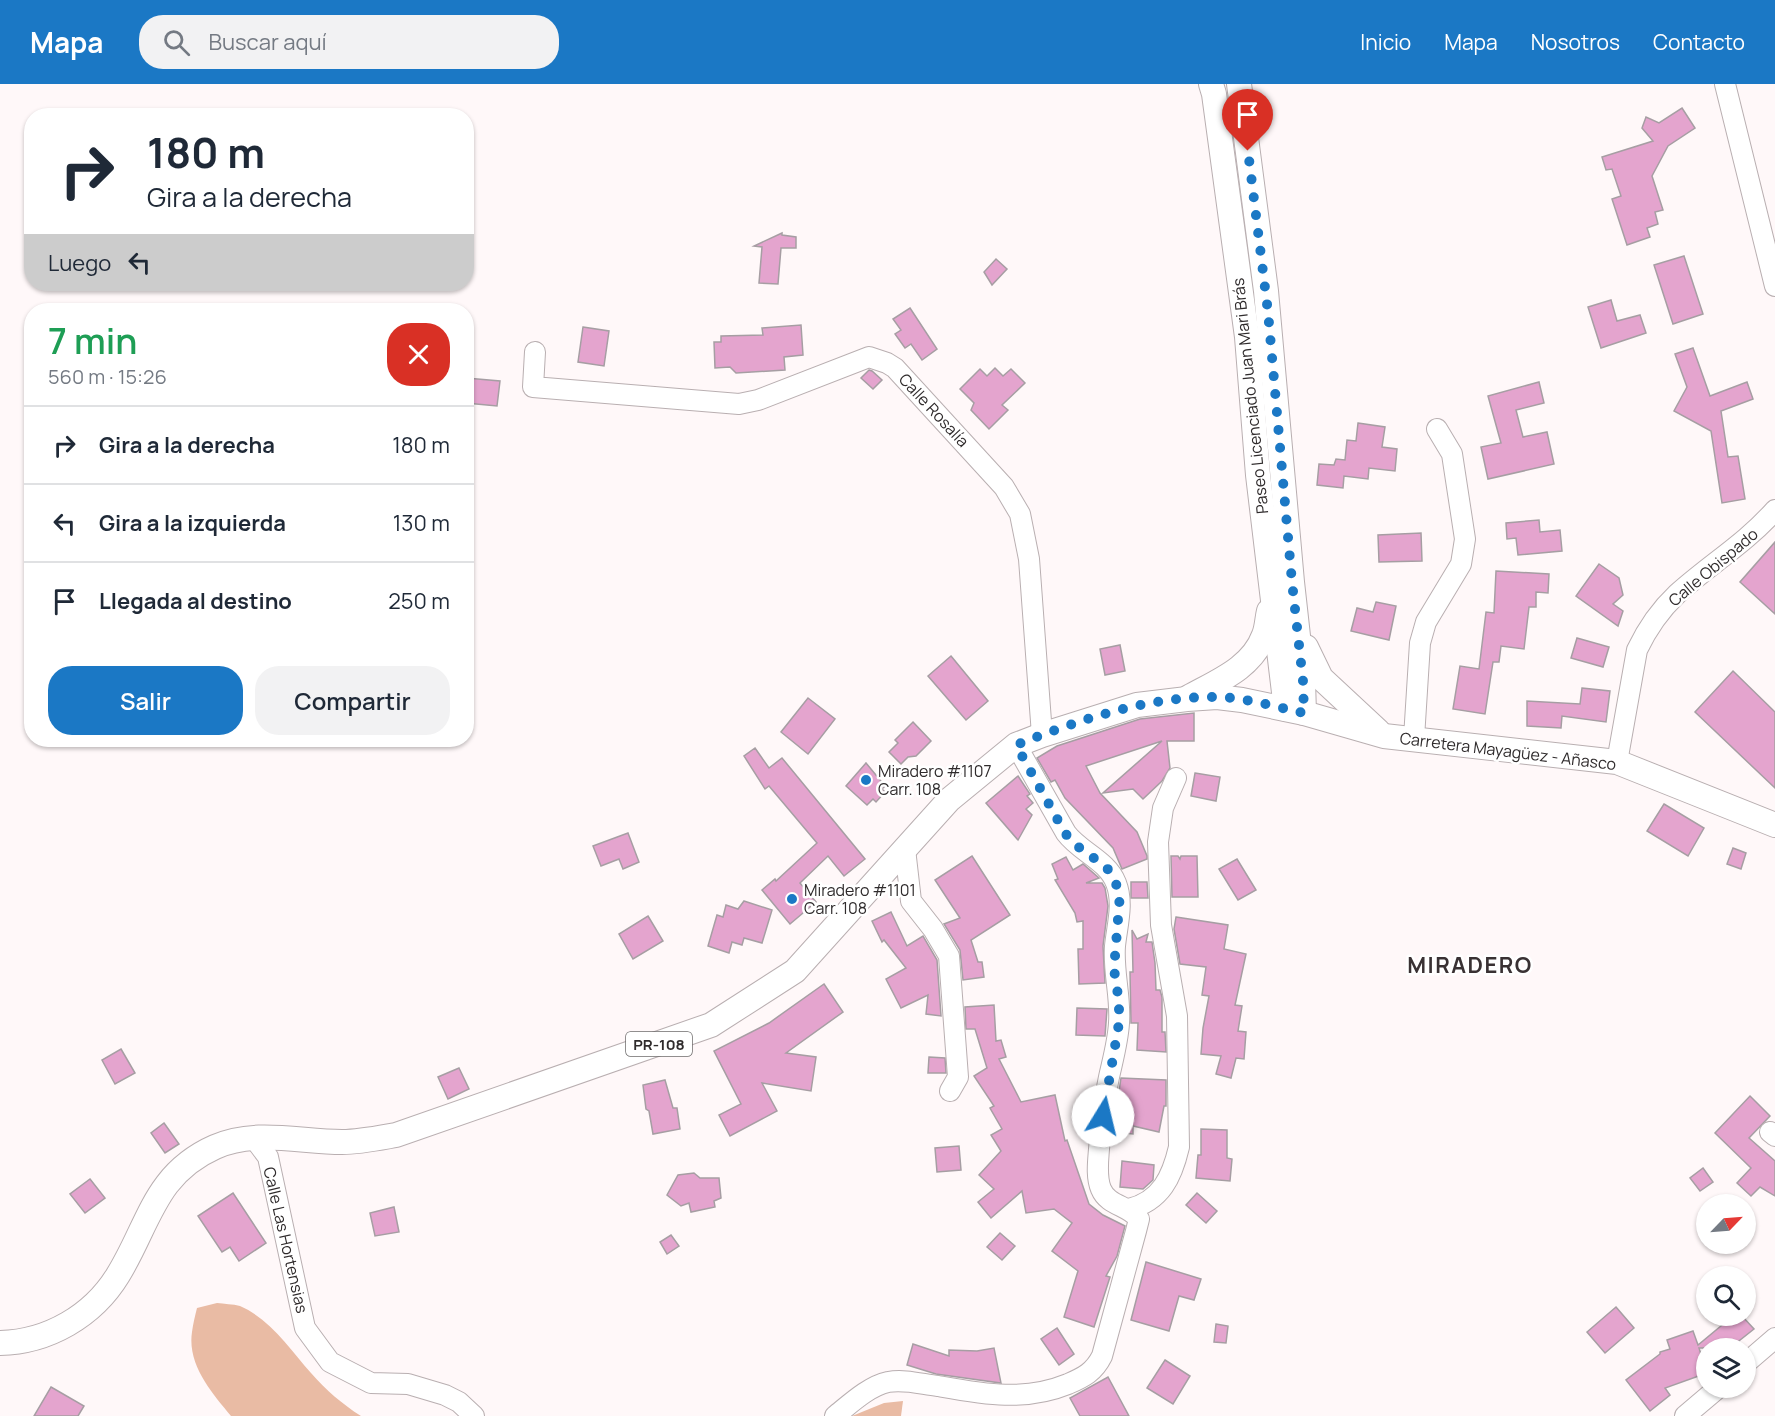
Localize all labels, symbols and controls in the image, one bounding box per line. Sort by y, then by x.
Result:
search box [139,15,559,69]
text: Mapa [30,23,103,61]
icon: search [160,26,193,59]
text: Buscar aquí [208,27,327,57]
text: Inicio [1360,28,1411,56]
text: Mapa [1444,28,1498,56]
text: Nosotros [1531,28,1620,56]
text: Contacto [1653,28,1745,56]
pin [1222,89,1273,151]
icon: arrive [1231,98,1264,131]
text: 180 m [147,123,265,181]
icon: right [48,132,126,210]
text: Gira a la derecha [147,178,352,215]
icon: left [123,246,156,279]
text: Luego [48,248,111,278]
street label: Paseo Licenciado Juan Mari Brás [1227,277,1273,515]
text: 7 min [48,316,137,365]
button: close [387,323,450,386]
text: 560 m · 15:26 [48,363,167,390]
street label: Calle Rosalía [894,368,974,452]
icon: right [48,429,81,462]
text: Gira a la derecha [99,430,275,460]
text: 180 m [392,430,450,460]
icon: left [48,507,81,540]
text: Gira a la izquierda [99,508,286,538]
text: 130 m [393,508,450,538]
street label: Calle Obispado [1663,523,1763,611]
icon: arrive [48,585,81,618]
text: Llegada al destino [99,586,292,616]
text: 250 m [388,586,450,616]
button: Salir [48,666,243,735]
button: Compartir [255,666,450,735]
street label: Carretera Mayagüez - Añasco [1399,727,1617,775]
place label: Miradero #1107 Carr. 108 [878,760,992,800]
marker: Miradero #1107 Carr. 108 [859,773,873,787]
place label: Miradero #1101 Carr. 108 [804,879,916,919]
marker: Miradero #1101 Carr. 108 [785,892,799,906]
district label: MIRADERO [1407,950,1533,980]
road number: PR-108 [626,1032,692,1056]
position arrow [1071,1084,1135,1148]
street label: Calle Las Hortensias [258,1165,314,1315]
north arrow [1696,1194,1756,1254]
map controls [1696,1194,1756,1398]
button: search [1696,1266,1756,1326]
button: layers [1696,1338,1756,1398]

